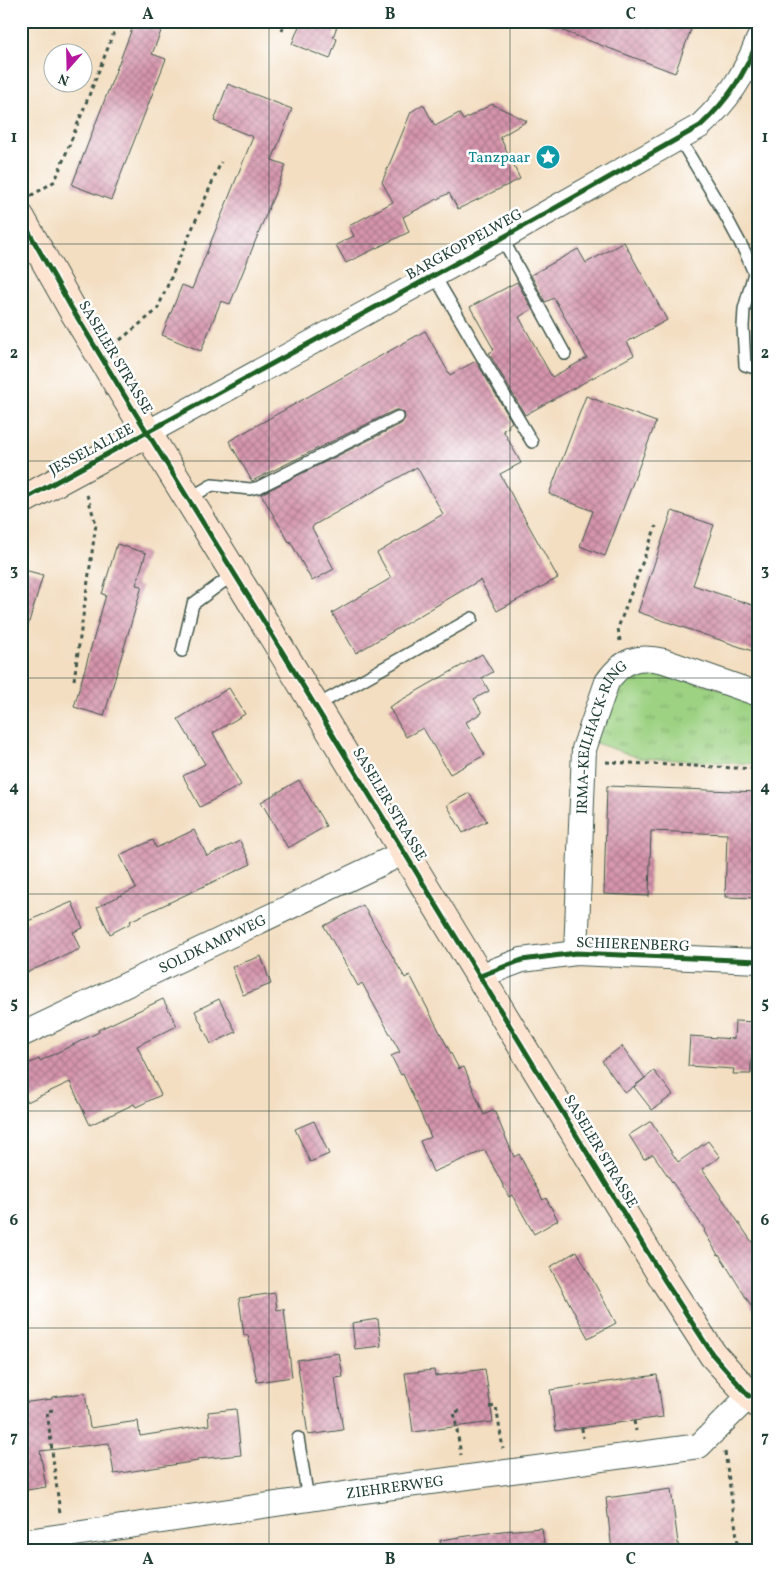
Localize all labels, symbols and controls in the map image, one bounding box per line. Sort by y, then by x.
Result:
text: A [142,4,154,26]
text: B [385,4,396,26]
text: C [626,4,636,26]
north arrow [42,42,92,92]
text: N [56,68,72,89]
text: 1 [11,127,17,149]
text: 1 [762,127,768,149]
place icon: Tanzpaar [535,144,561,170]
place label: Tanzpaar [468,148,530,169]
street label: BARGKOPPELWEG [403,205,527,286]
street label: SASELER STRASSE [72,297,157,419]
text: 2 [10,343,18,365]
text: 2 [761,343,769,365]
street label: JESSELALLEE [46,419,138,482]
text: 3 [10,560,18,582]
text: 3 [761,560,769,582]
street label: IRMA-KEILHACK-RING [572,656,633,815]
street label: SASELER STRASSE [346,744,431,866]
text: 4 [9,777,19,799]
text: 4 [760,777,770,799]
street label: SOLDKAMPWEG [156,910,270,980]
street label: SCHIERENBERG [576,933,690,958]
text: 5 [10,993,18,1015]
text: 5 [761,993,769,1015]
street label: SASELER STRASSE [557,1091,642,1213]
text: 6 [10,1210,19,1232]
text: 6 [761,1210,770,1232]
text: 7 [10,1427,18,1449]
text: 7 [761,1427,769,1449]
street label: ZIEHRERWEG [345,1471,445,1505]
text: A [142,1549,154,1571]
text: B [385,1549,396,1571]
text: C [626,1549,636,1571]

